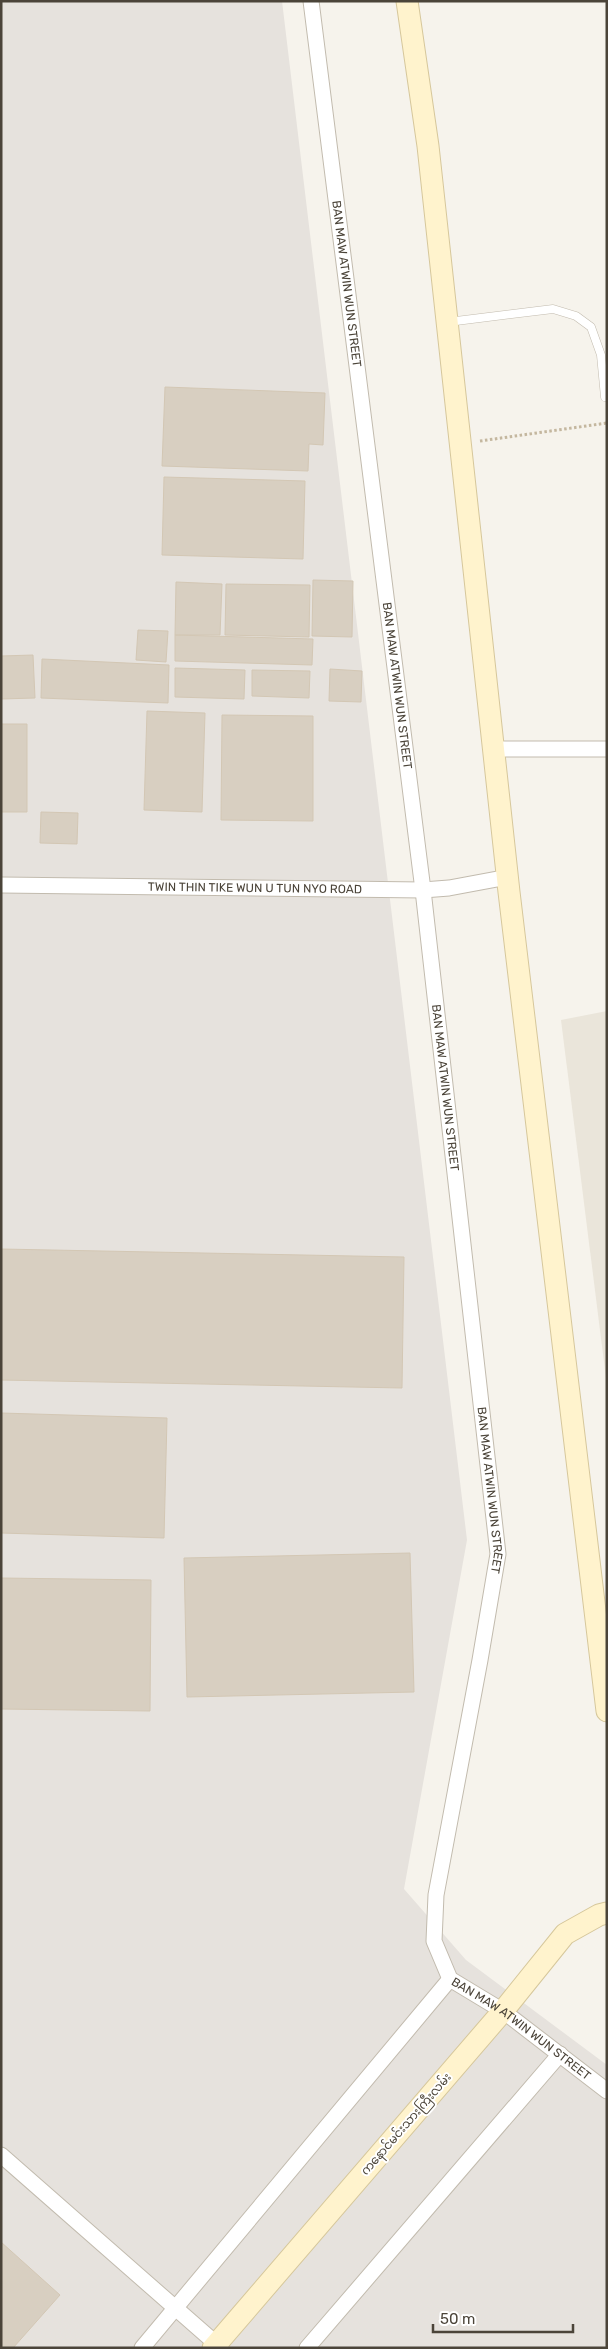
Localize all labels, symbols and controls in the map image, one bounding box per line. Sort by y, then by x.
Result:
street label: BAN MAW ATWIN WUN STREET [329,200,364,368]
street label: BAN MAW ATWIN WUN STREET [380,601,415,770]
street label: TWIN THIN TIKE WUN U TUN NYO ROAD [148,880,362,896]
street label: BAN MAW ATWIN WUN STREET [429,1004,462,1172]
street label: BAN MAW ATWIN WUN STREET [474,1406,505,1575]
street label: BAN MAW ATWIN WUN STREET [449,1975,594,2083]
street label: ကနောင်မင်းသားကြီးလမ်း [356,2069,456,2180]
scale bar [433,2302,573,2334]
text: 50 m [440,2310,475,2328]

